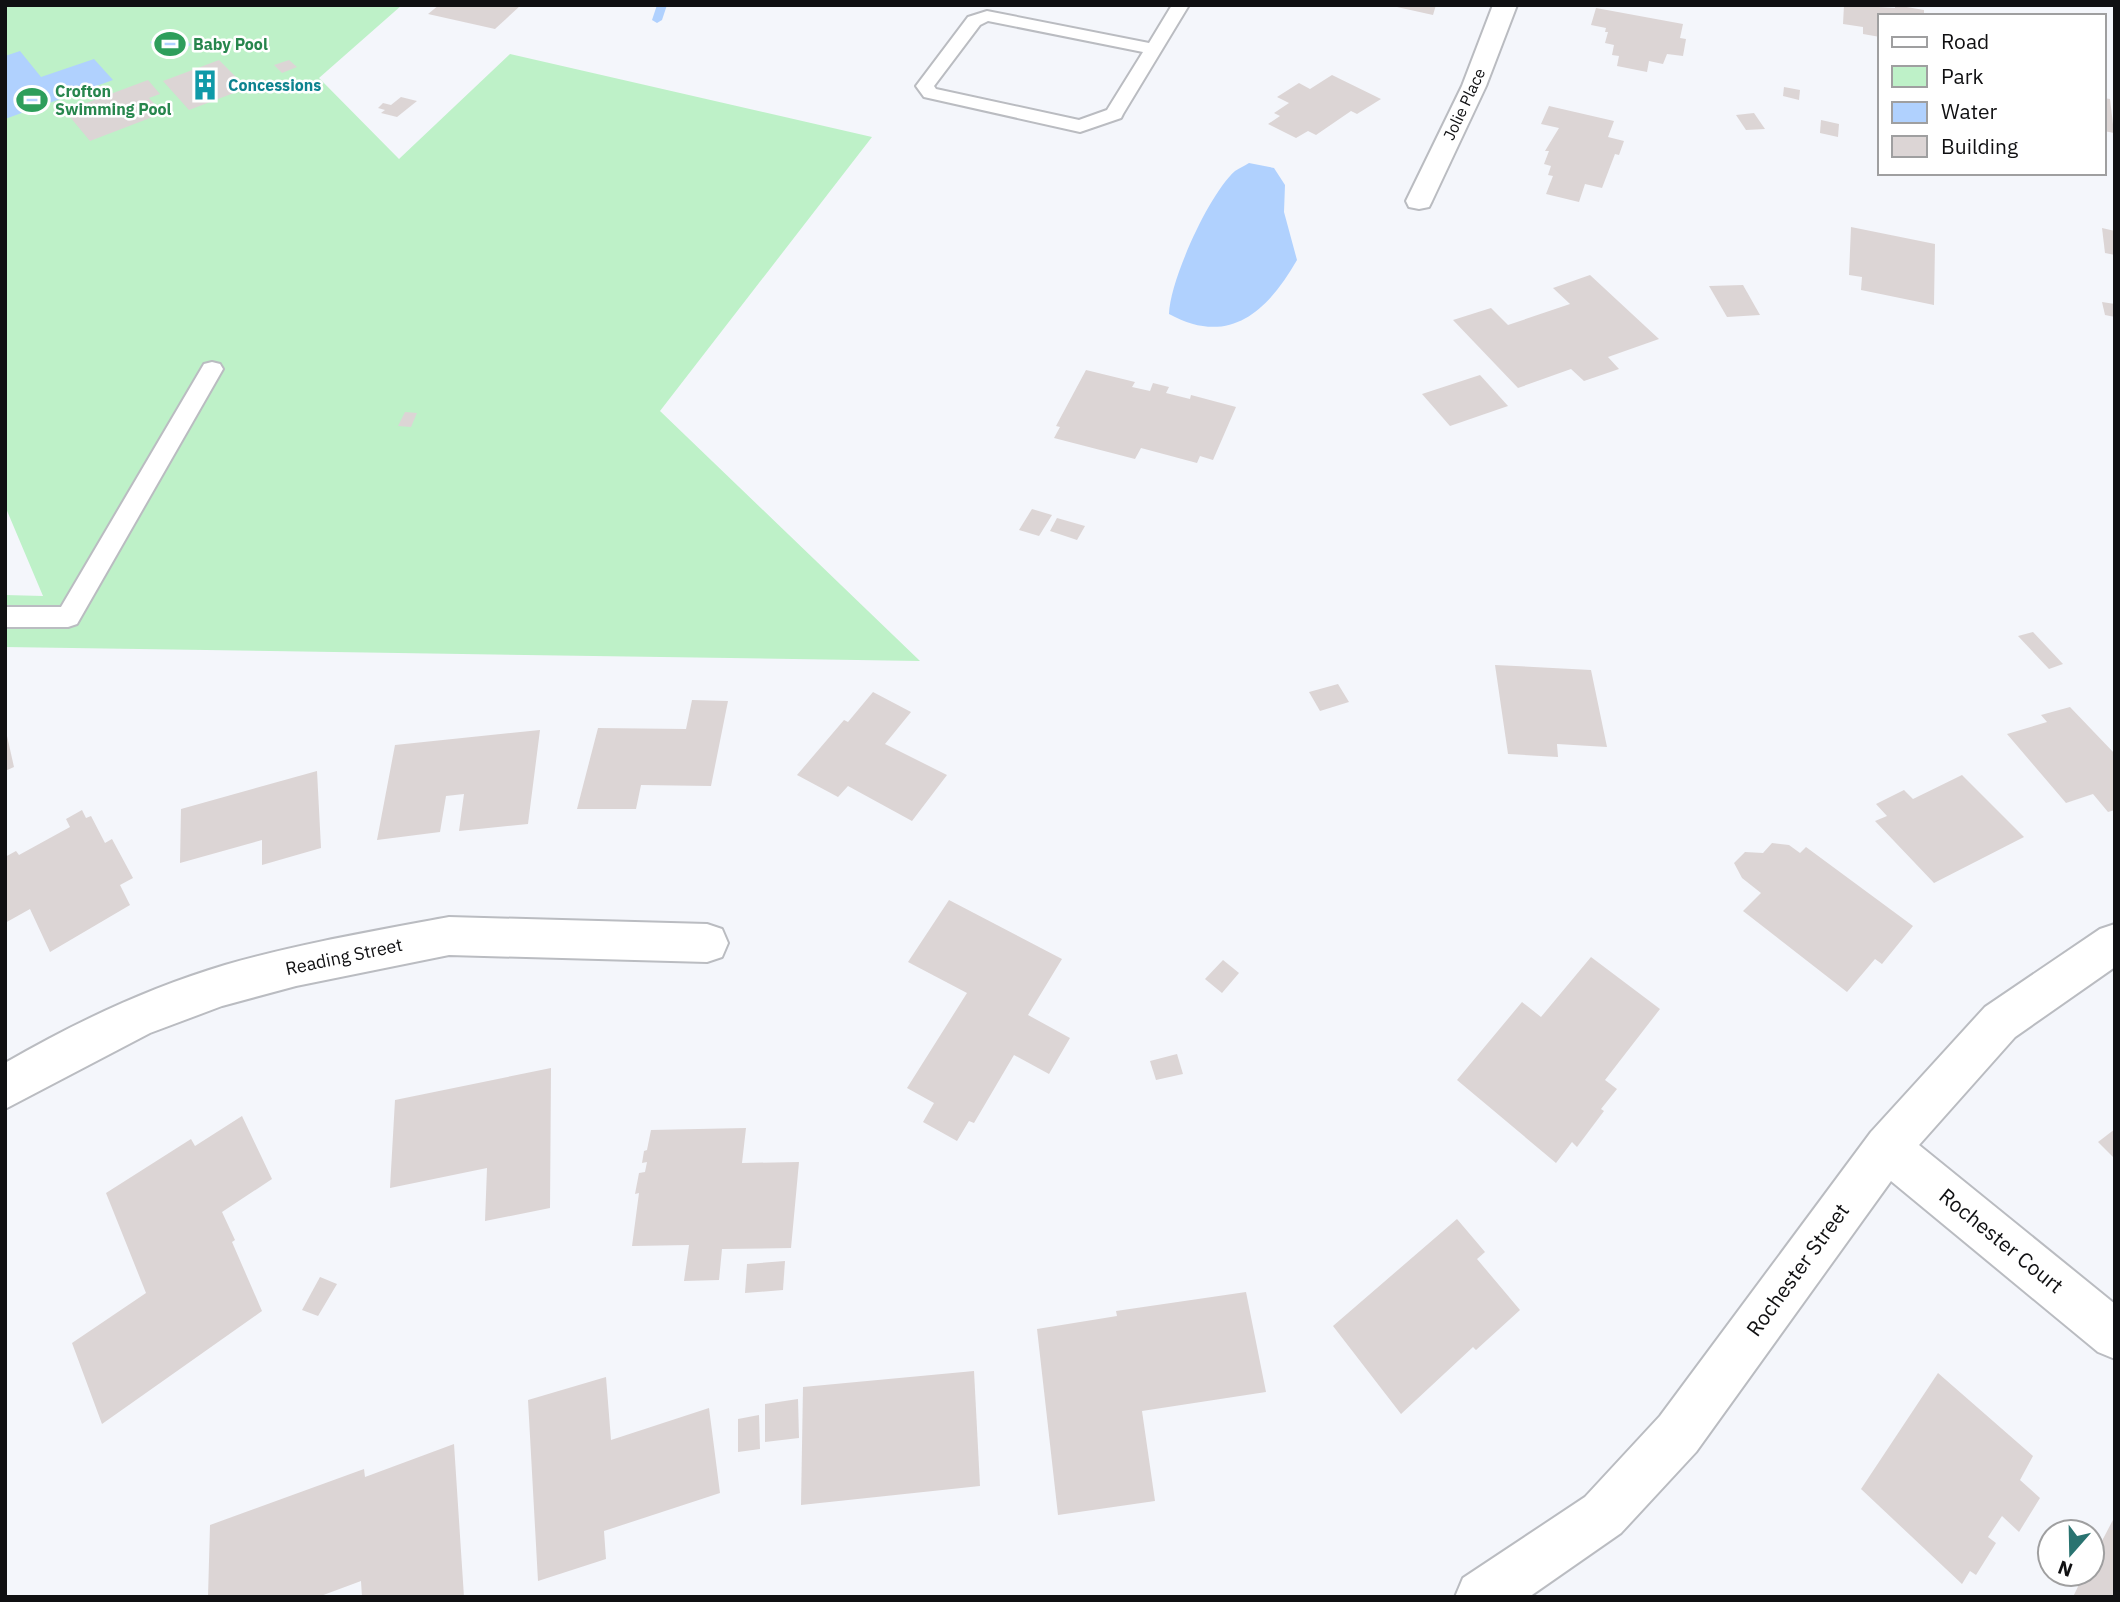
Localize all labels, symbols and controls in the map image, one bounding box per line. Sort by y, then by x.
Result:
legend [1878,14,2106,175]
sports icon: Baby Pool [153,27,187,61]
text: Road [1941,27,1989,55]
place label: Baby Pool [193,34,268,54]
text: Park [1941,62,1984,90]
street label: Jolie Place [1439,65,1489,143]
building icon: Concessions [188,68,222,102]
place label: Concessions [228,75,321,95]
place label: Crofton Swimming Pool [55,81,172,119]
sports icon: Crofton Swimming Pool [15,83,49,117]
text: Water [1941,97,1998,125]
text: Building [1941,132,2018,160]
street label: Reading Street [283,933,405,980]
street label: Rochester Court [1934,1181,2070,1299]
street label: Rochester Street [1739,1197,1855,1342]
north arrow [2036,1518,2106,1588]
text: N [2055,1555,2076,1583]

